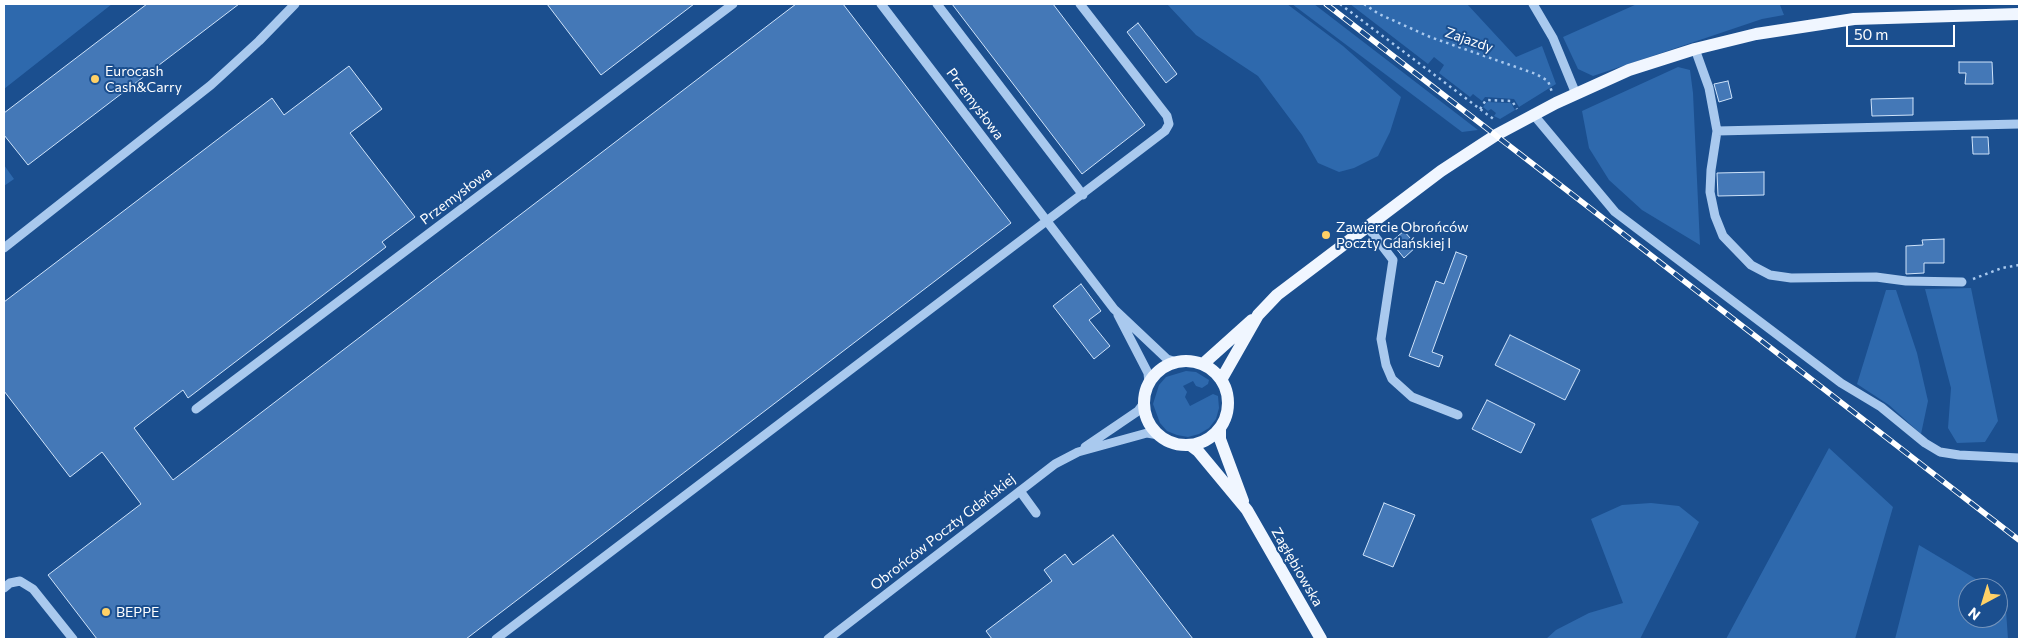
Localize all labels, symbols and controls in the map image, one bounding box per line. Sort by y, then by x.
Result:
scale bar [1848,15,1957,47]
street label: Zajazdy [1443,24,1495,56]
text: 50 m [1854,25,1888,43]
place label: Eurocash Cash&Carry [105,63,182,95]
street label: Przemysłowa [943,65,1007,143]
marker: Eurocash Cash&Carry [89,73,101,85]
street label: Przemysłowa [417,164,495,228]
place label: Zawiercie Obrońców Poczty Gdańskiej I [1336,219,1468,252]
marker: Zawiercie Obrońców Poczty Gdańskiej I [1320,229,1332,241]
street label: Obrońców Poczty Gdańskiej [867,470,1019,594]
street label: Zagłębiowska [1268,525,1326,609]
north arrow [1958,578,2008,628]
place label: BEPPE [116,604,159,620]
text: N [1964,604,1983,624]
marker: BEPPE [100,606,112,618]

